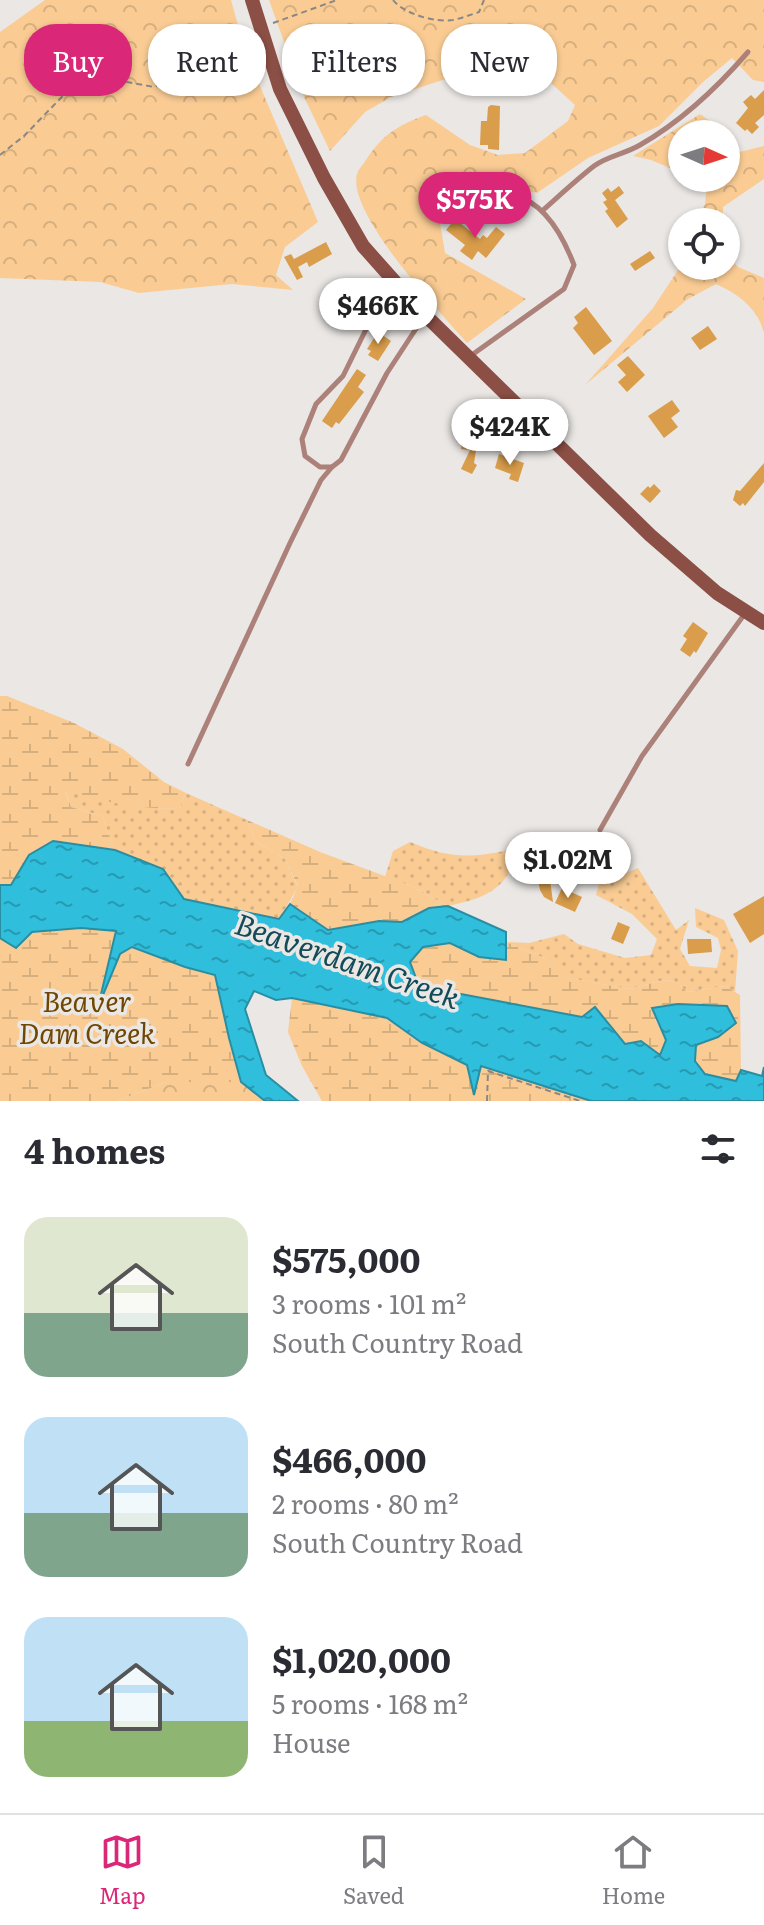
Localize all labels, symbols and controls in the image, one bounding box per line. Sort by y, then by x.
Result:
chip: Buy [24,24,132,96]
chip: Rent [148,24,266,96]
chip: Filters [282,24,425,96]
chip: New [441,24,557,96]
north arrow [668,120,740,192]
map controls [668,120,740,280]
pin: $575K [419,172,531,240]
text: $575K [436,178,514,217]
button: locate [668,208,740,280]
pin: $466K [322,278,434,346]
text: $466K [337,284,419,323]
pin: $424K [454,399,566,467]
text: $424K [469,405,551,444]
pin: $1.02M [503,832,633,900]
text: $1.02M [523,838,613,877]
water label: Beaverdam Creek [230,900,467,1018]
park label: Beaver Dam Creek [19,979,156,1053]
text: 4 homes [24,1124,165,1174]
icon: filters [696,1127,740,1171]
text: $575,000 [272,1233,420,1283]
icon: home [88,1249,184,1345]
text: 3 rooms · 101 m² [272,1283,466,1322]
text: South Country Road [272,1322,523,1361]
text: $466,000 [272,1433,426,1483]
icon: home [88,1449,184,1545]
text: 2 rooms · 80 m² [272,1483,459,1522]
text: South Country Road [272,1522,523,1561]
text: $1,020,000 [272,1633,451,1683]
icon: home [88,1649,184,1745]
text: 5 rooms · 168 m² [272,1683,468,1722]
text: House [272,1722,350,1761]
tab: Map [99,1830,146,1911]
tab: Saved [343,1830,404,1911]
tab: Home [602,1830,665,1911]

